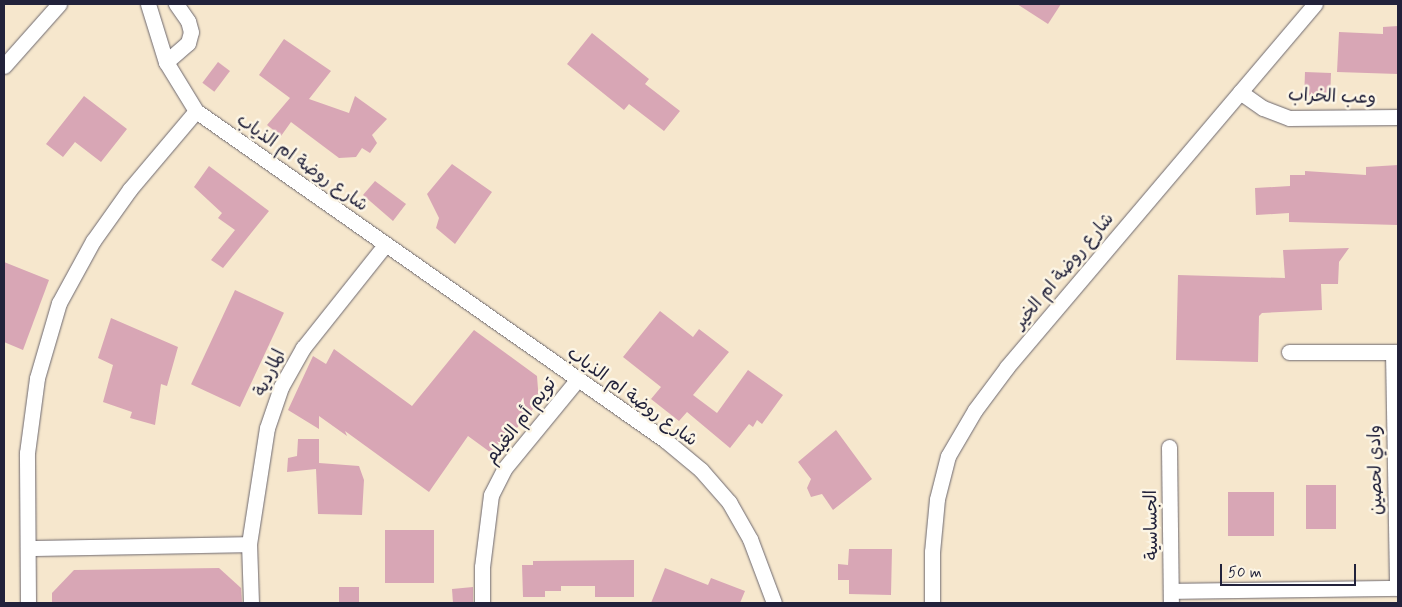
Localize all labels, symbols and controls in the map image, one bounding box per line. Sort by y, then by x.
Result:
street label: وعب الخراب [1288,85,1376,109]
street label: شارع روضة ام الذياب [232,110,372,216]
street label: شارع روضة ام الخير [1009,209,1119,333]
street label: شارع روضة ام الذياب [563,343,701,451]
street label: الماردية [250,346,290,400]
street label: تويم أم الغيلم [481,374,561,468]
street label: وادي لحصين [1364,425,1388,515]
street label: الجساسية [1141,490,1163,560]
scale bar [1222,554,1358,586]
text: 50 m [1228,563,1262,583]

